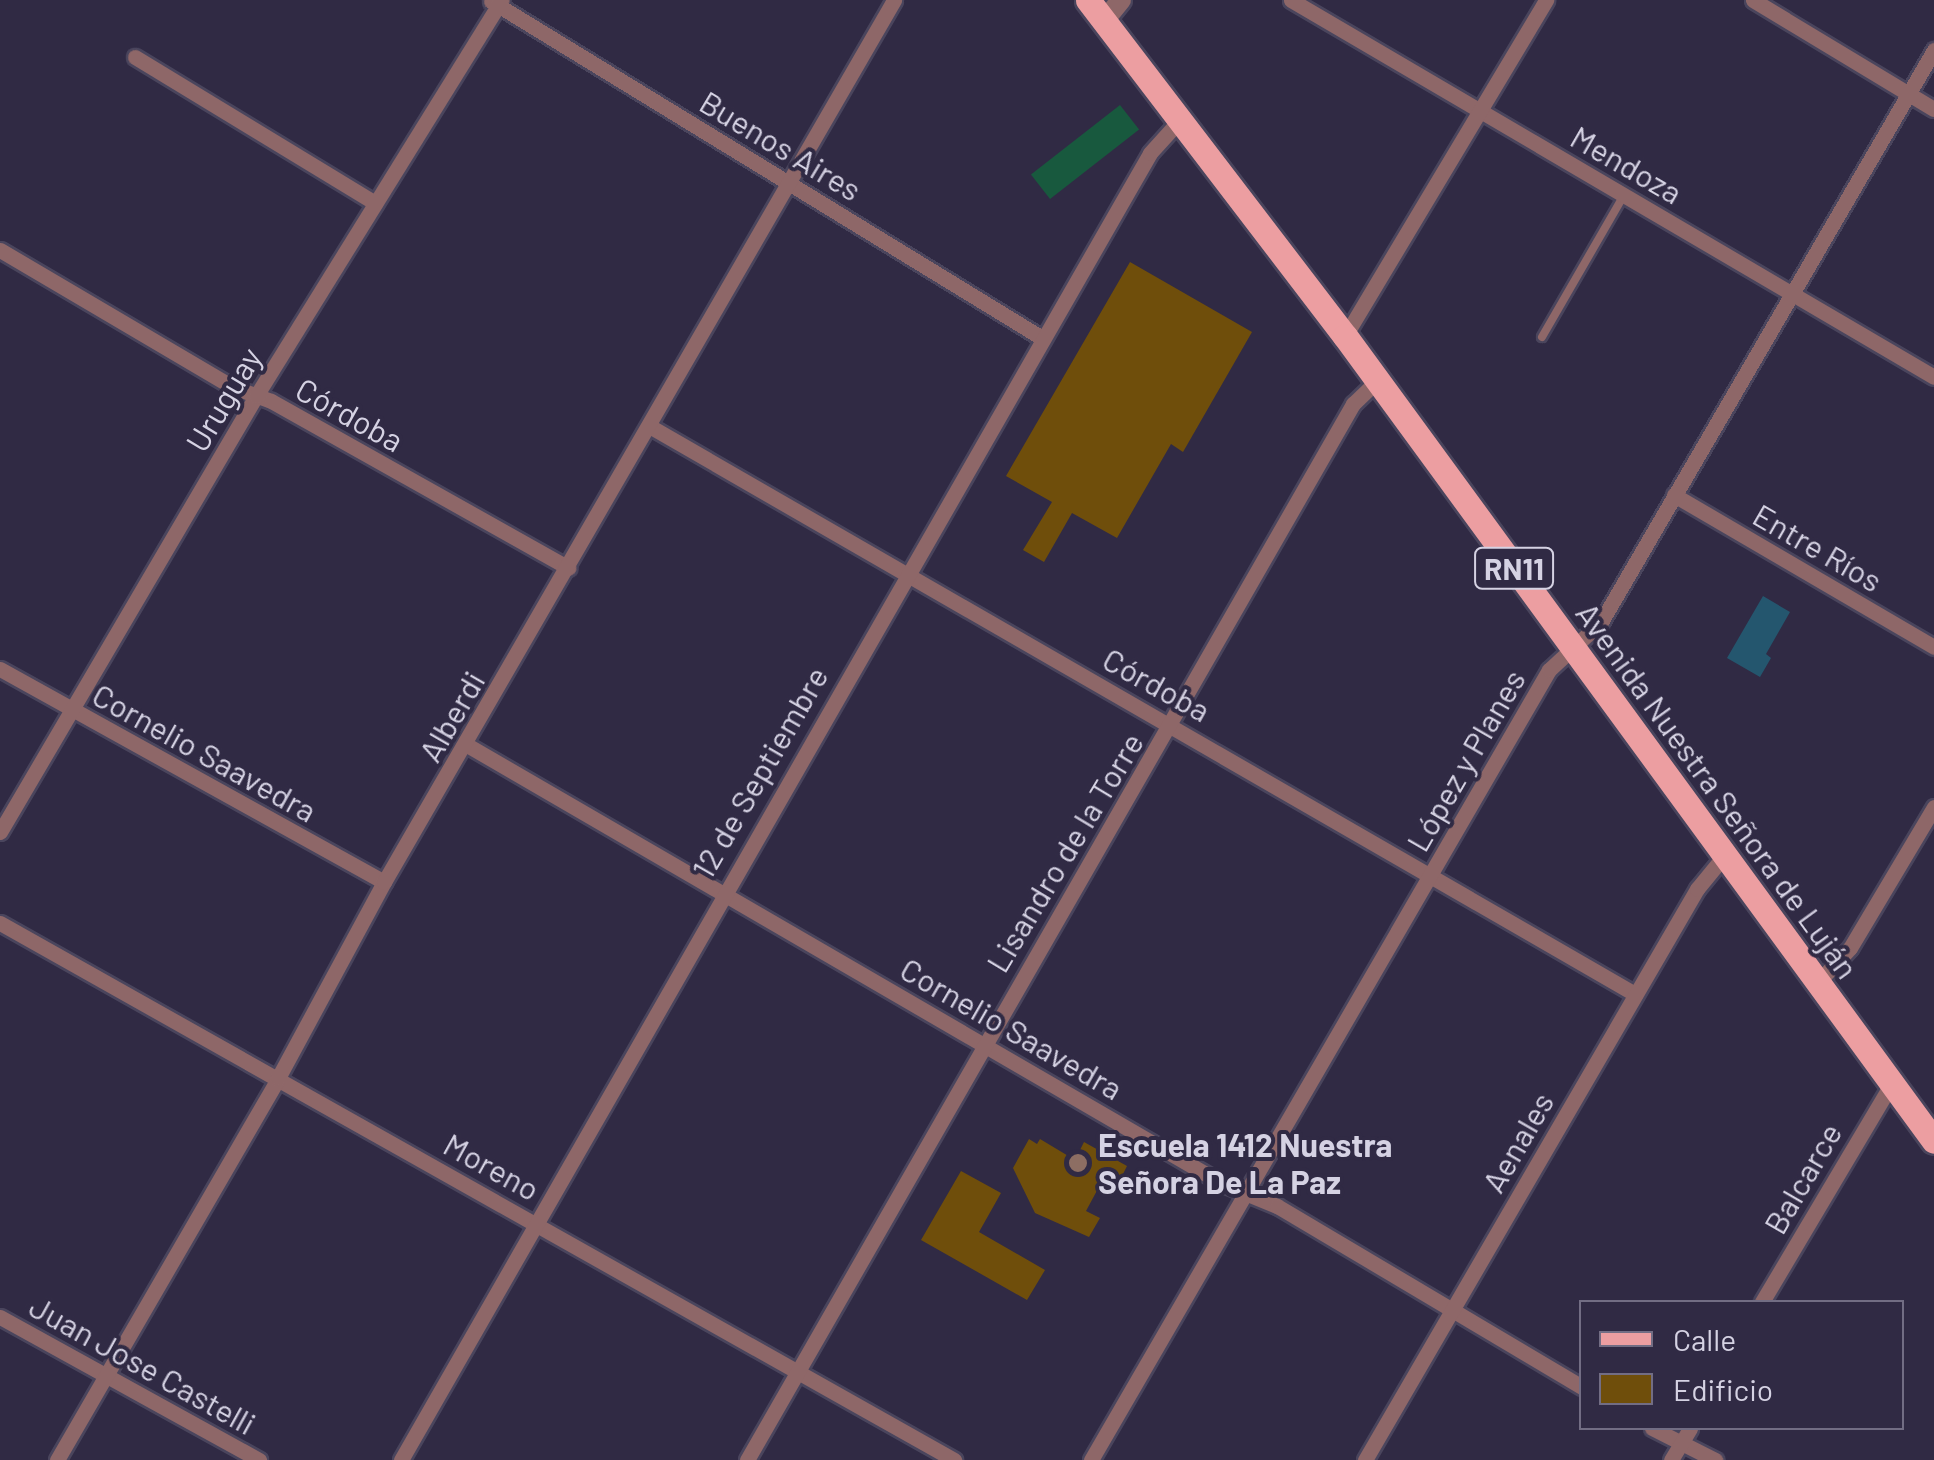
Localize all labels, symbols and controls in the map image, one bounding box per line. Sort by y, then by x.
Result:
street label: Buenos Aires [693,82,869,208]
street label: Mendoza [1564,117,1690,211]
street label: Uruguay [177,340,269,458]
street label: Córdoba [290,369,410,459]
street label: Entre Ríos [1747,495,1889,599]
road number: RN11 [1474,543,1554,593]
street label: Avenida Nuestra Señora de Luján [1569,595,1867,985]
street label: Córdoba [1097,639,1217,729]
street label: 12 de Septiembre [683,659,835,885]
street label: López y Planes [1398,662,1532,858]
street label: Alberdi [410,664,492,768]
street label: Cornelio Saavedra [86,675,324,829]
street label: Lisandro de la Torre [977,725,1151,979]
street label: Cornelio Saavedra [894,949,1130,1107]
street label: Aenales [1473,1085,1561,1199]
street label: Balcarce [1755,1116,1849,1240]
street label: Moreno [438,1124,546,1208]
place label: Escuela 1412 Nuestra Señora De La Paz [1098,1126,1392,1201]
marker: Escuela 1412 Nuestra Señora De La Paz [1067,1152,1089,1174]
street label: Juan Jose Castelli [23,1286,263,1442]
legend [1579,1300,1904,1430]
text: Calle [1673,1321,1736,1357]
text: Edificio [1673,1371,1773,1407]

